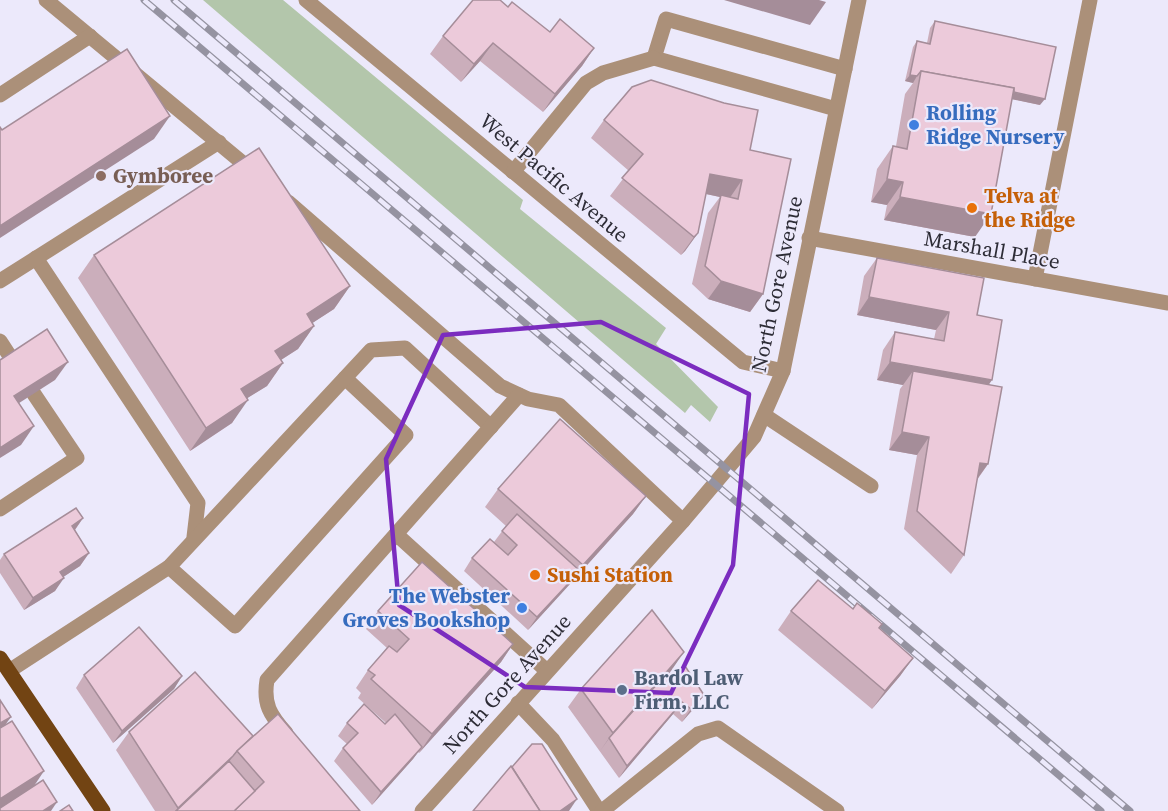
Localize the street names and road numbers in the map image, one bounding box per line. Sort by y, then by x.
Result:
street label: West Pacific Avenue [474,107,635,249]
street label: North Gore Avenue [744,193,809,375]
street label: Marshall Place [922,223,1062,276]
street label: North Gore Avenue [436,607,577,760]

